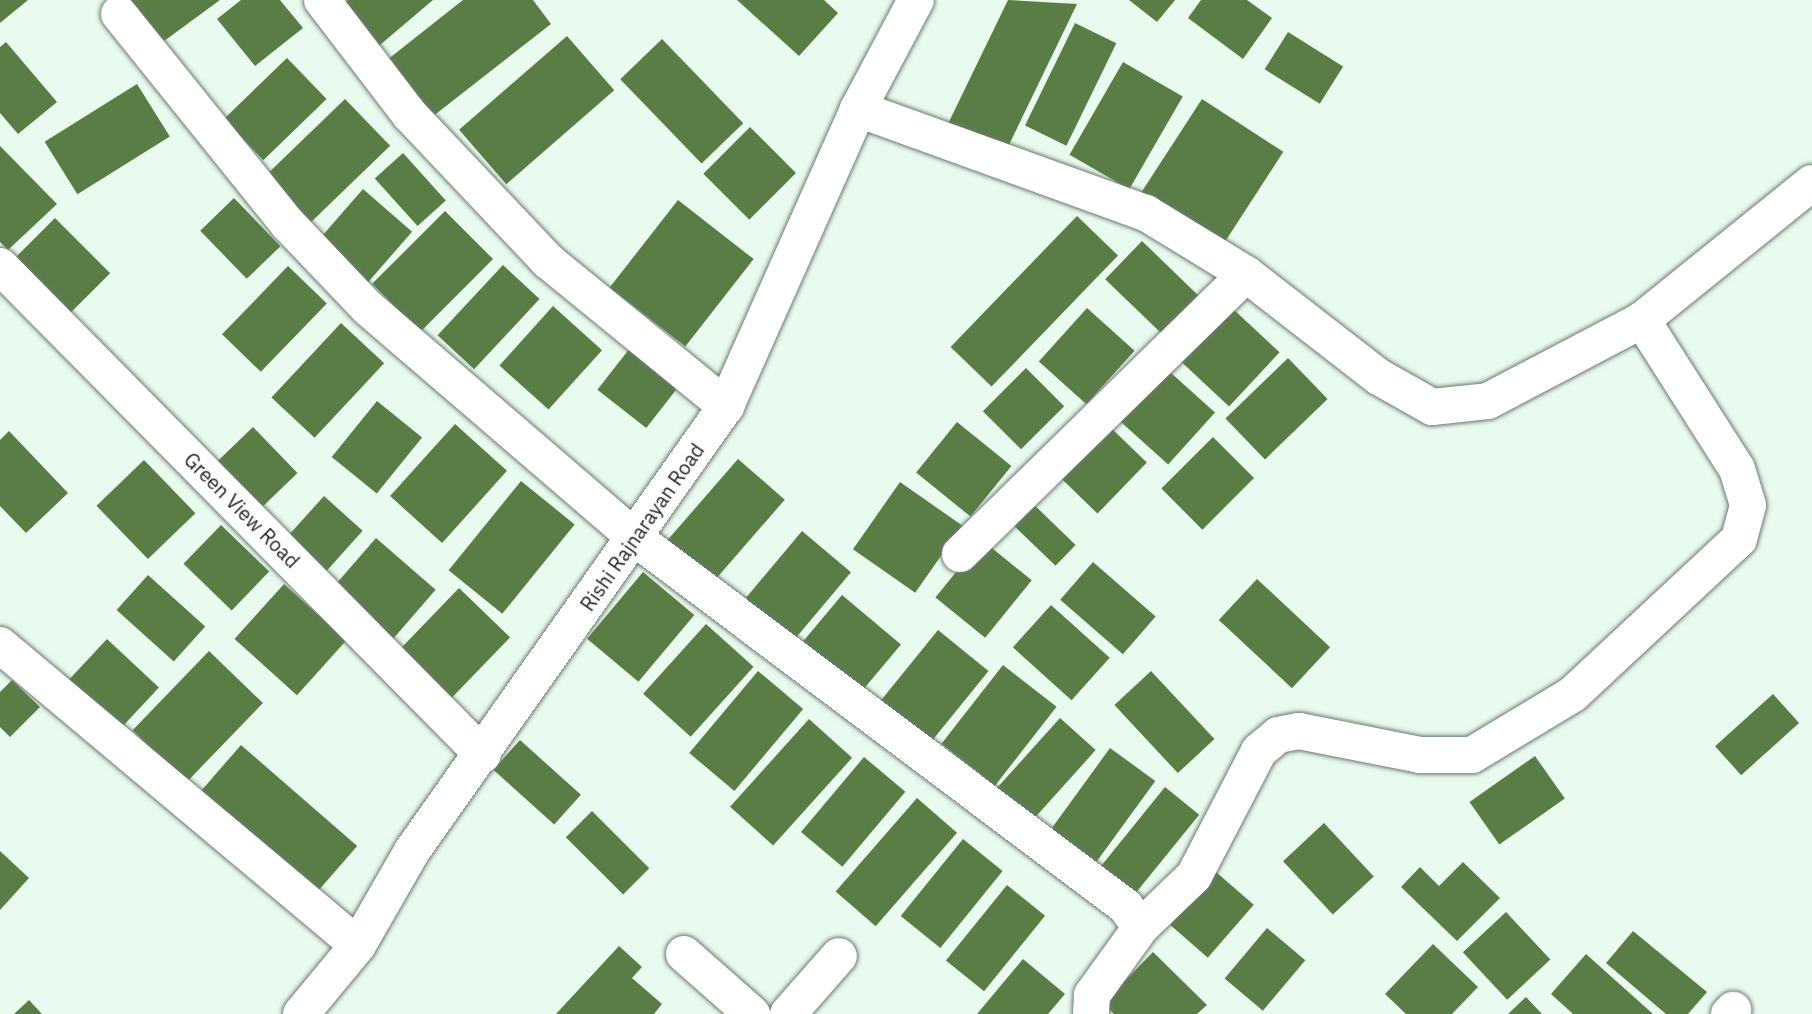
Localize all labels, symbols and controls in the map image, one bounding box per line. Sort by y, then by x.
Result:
street label: Rishi Rajnarayan Road [575,439,709,615]
street label: Green View Road [179,447,305,573]

